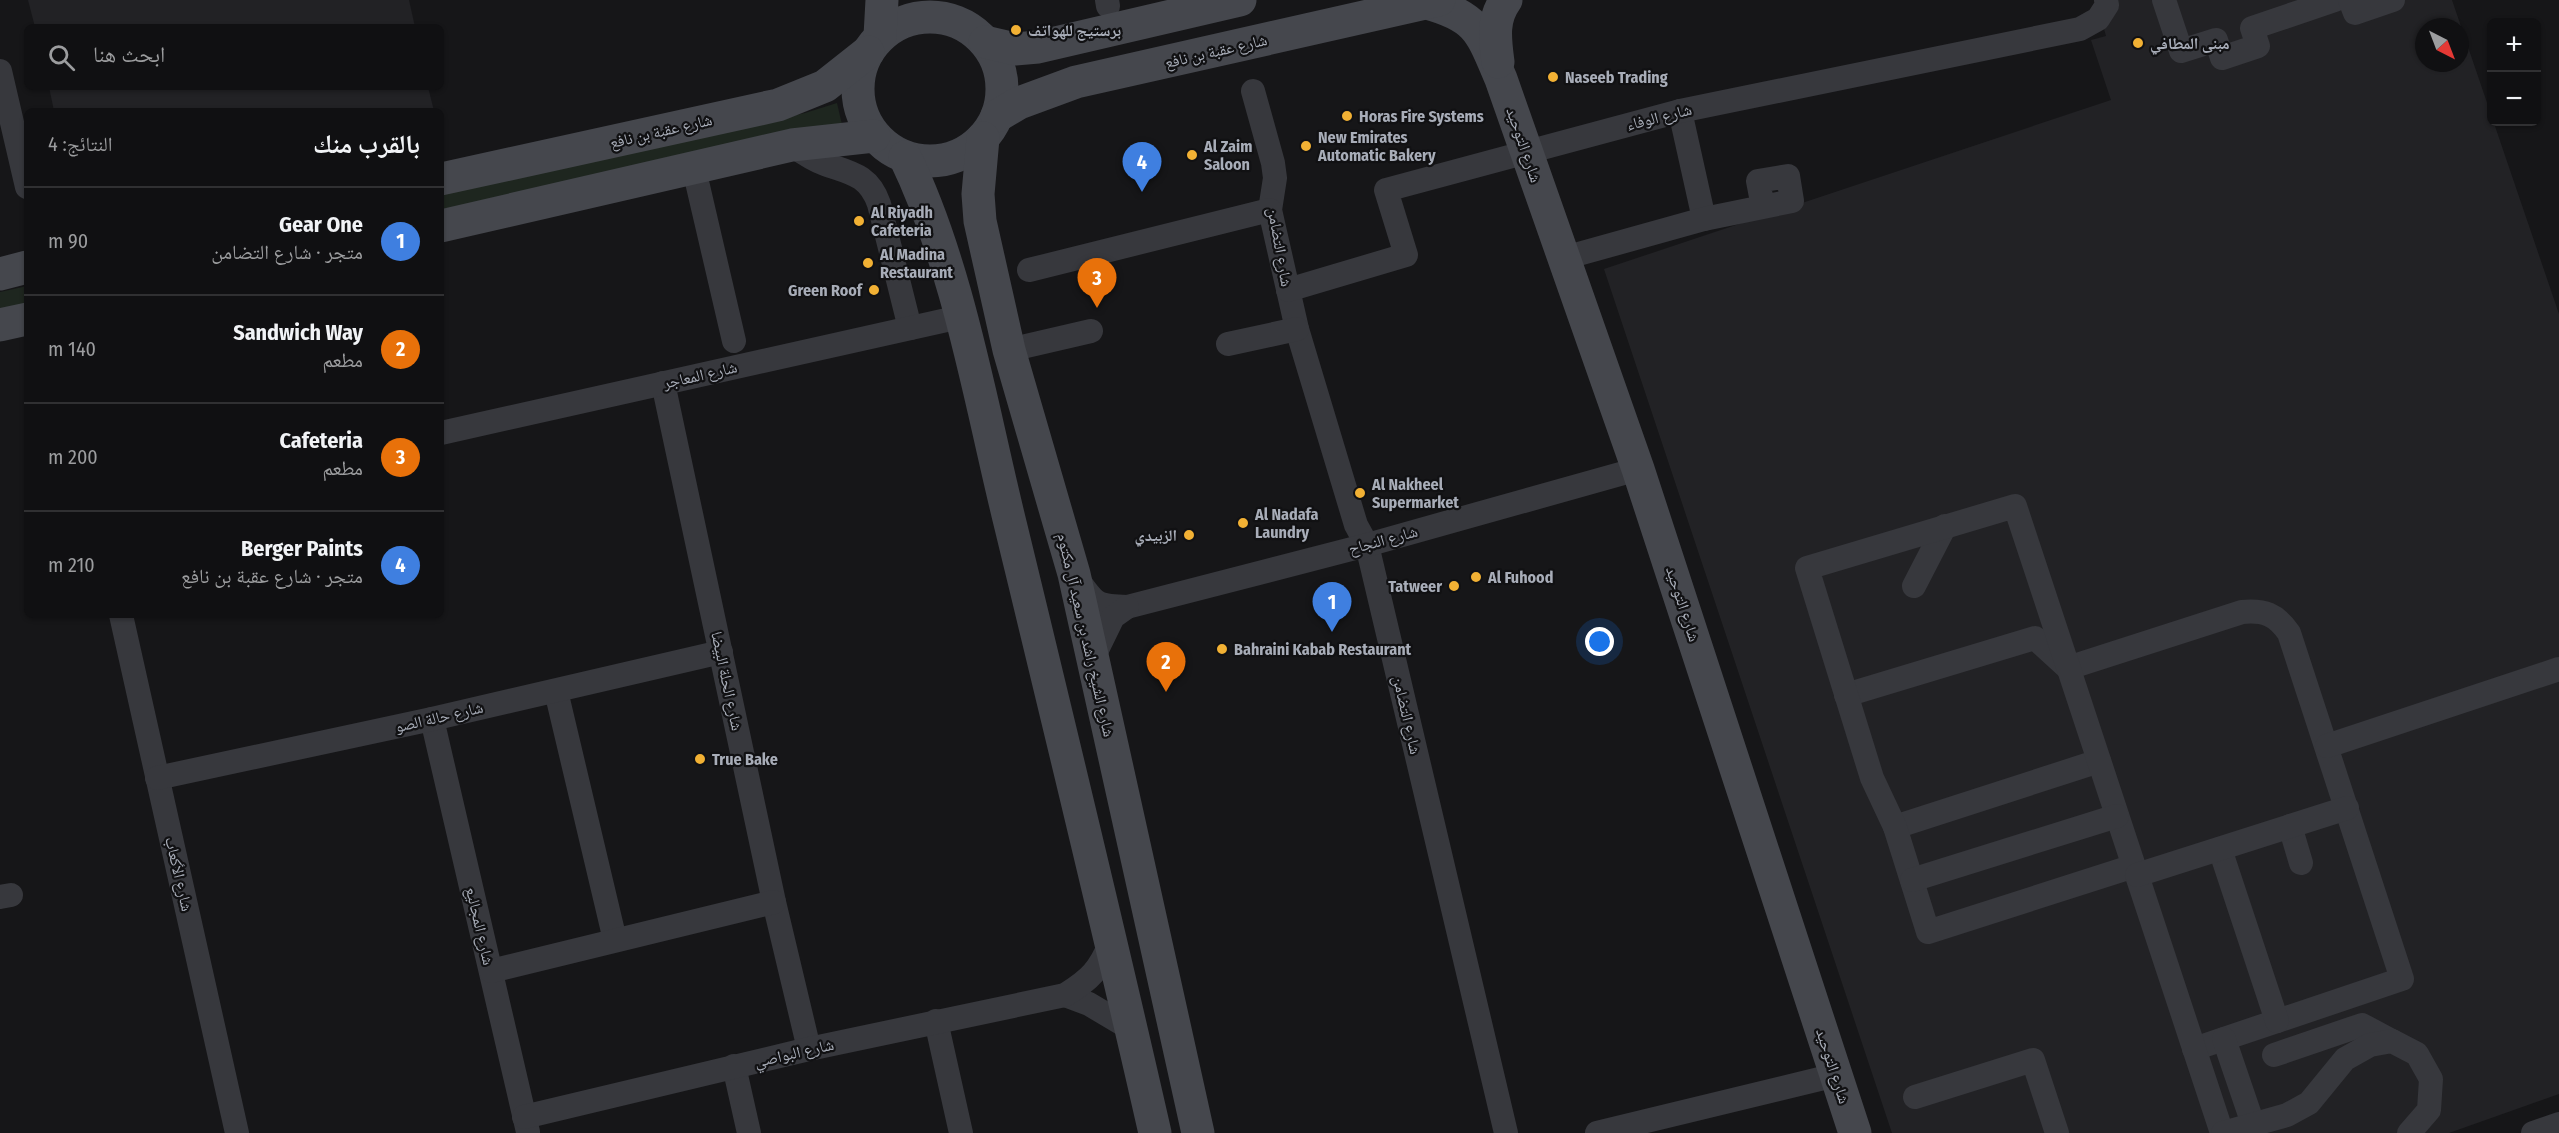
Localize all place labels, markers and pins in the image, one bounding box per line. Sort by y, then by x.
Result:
place label: برستيج للهواتف [1028,21,1121,41]
marker: برستيج للهواتف [1009,23,1023,37]
place label: مبنى المطافي [2150,34,2230,55]
marker: مبنى المطافي [2131,36,2145,50]
place label: Naseeb Trading [1565,68,1668,87]
marker: Naseeb Trading [1546,70,1560,84]
place label: Horas Fire Systems [1359,107,1484,126]
marker: Horas Fire Systems [1340,109,1354,123]
place label: New Emirates Automatic Bakery [1317,128,1436,165]
place label: Al Zaim Saloon [1203,137,1252,174]
marker: New Emirates Automatic Bakery [1299,139,1313,153]
pin: 4 [1122,142,1162,192]
marker: Al Zaim Saloon [1185,148,1199,162]
place label: Al Riyadh Cafeteria [870,203,933,240]
marker: Al Riyadh Cafeteria [852,214,866,228]
place label: Al Madina Restaurant [879,245,953,282]
marker: Al Madina Restaurant [861,256,875,270]
pin: 3 [1078,258,1116,308]
place label: Green Roof [788,281,864,300]
marker: Green Roof [867,283,881,297]
place label: Al Nakheel Supermarket [1371,475,1459,512]
marker: Al Nakheel Supermarket [1353,486,1367,500]
place label: Al Nadafa Laundry [1254,505,1319,542]
marker: Al Nadafa Laundry [1236,516,1250,530]
place label: الزبيدي [1135,526,1177,547]
marker: الزبيدي [1182,528,1196,542]
place label: Al Fuhood [1487,568,1553,587]
marker: Al Fuhood [1469,570,1483,584]
place label: Tatweer [1388,577,1442,596]
marker: Tatweer [1447,579,1461,593]
pin: 1 [1312,582,1352,632]
place label: Bahraini Kabab Restaurant [1234,640,1412,659]
pin: 2 [1146,642,1186,692]
marker: Bahraini Kabab Restaurant [1215,642,1229,656]
place label: True Bake [712,750,778,769]
marker: True Bake [693,752,707,766]

